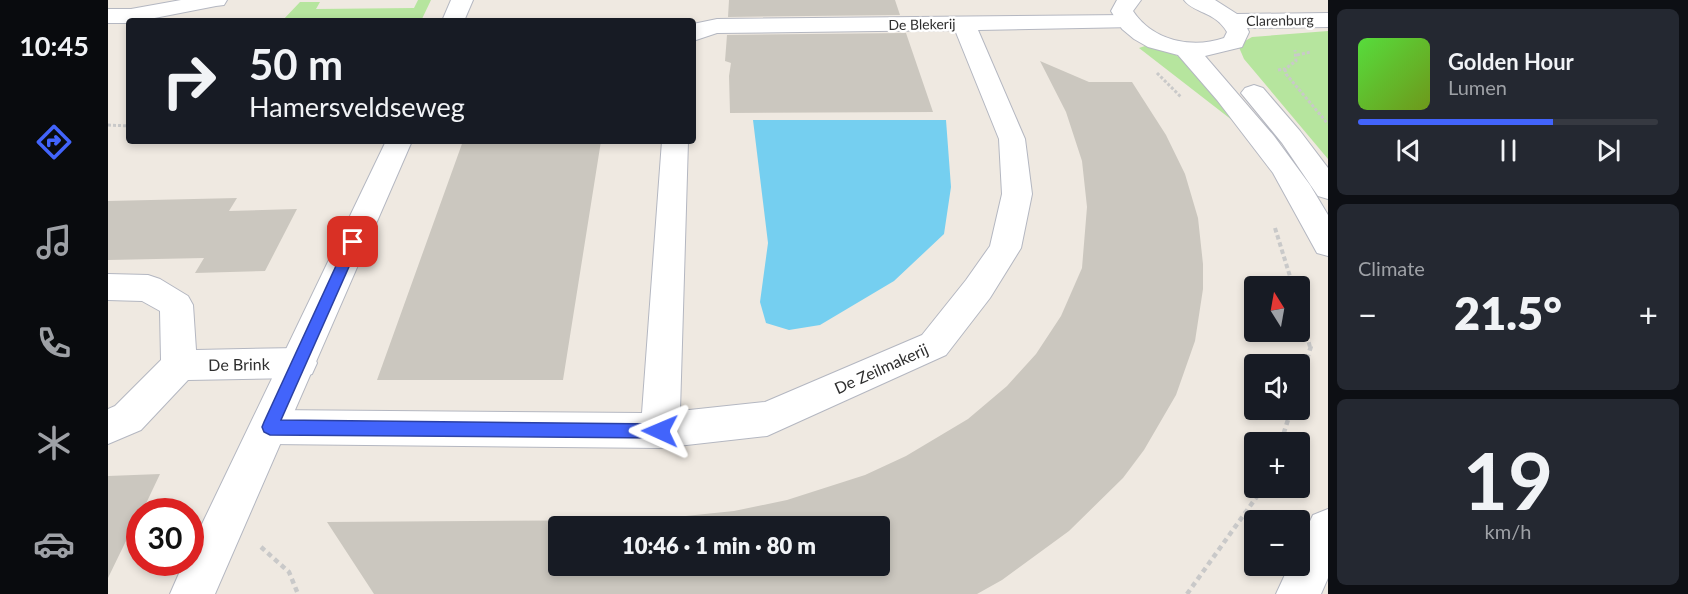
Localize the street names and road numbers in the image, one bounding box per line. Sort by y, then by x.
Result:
street label: Clarenburg [1246,11,1314,29]
street label: De Blekerij [888,15,956,33]
street label: De Zeilmakerij [831,339,931,397]
street label: De Brink [208,354,271,374]

